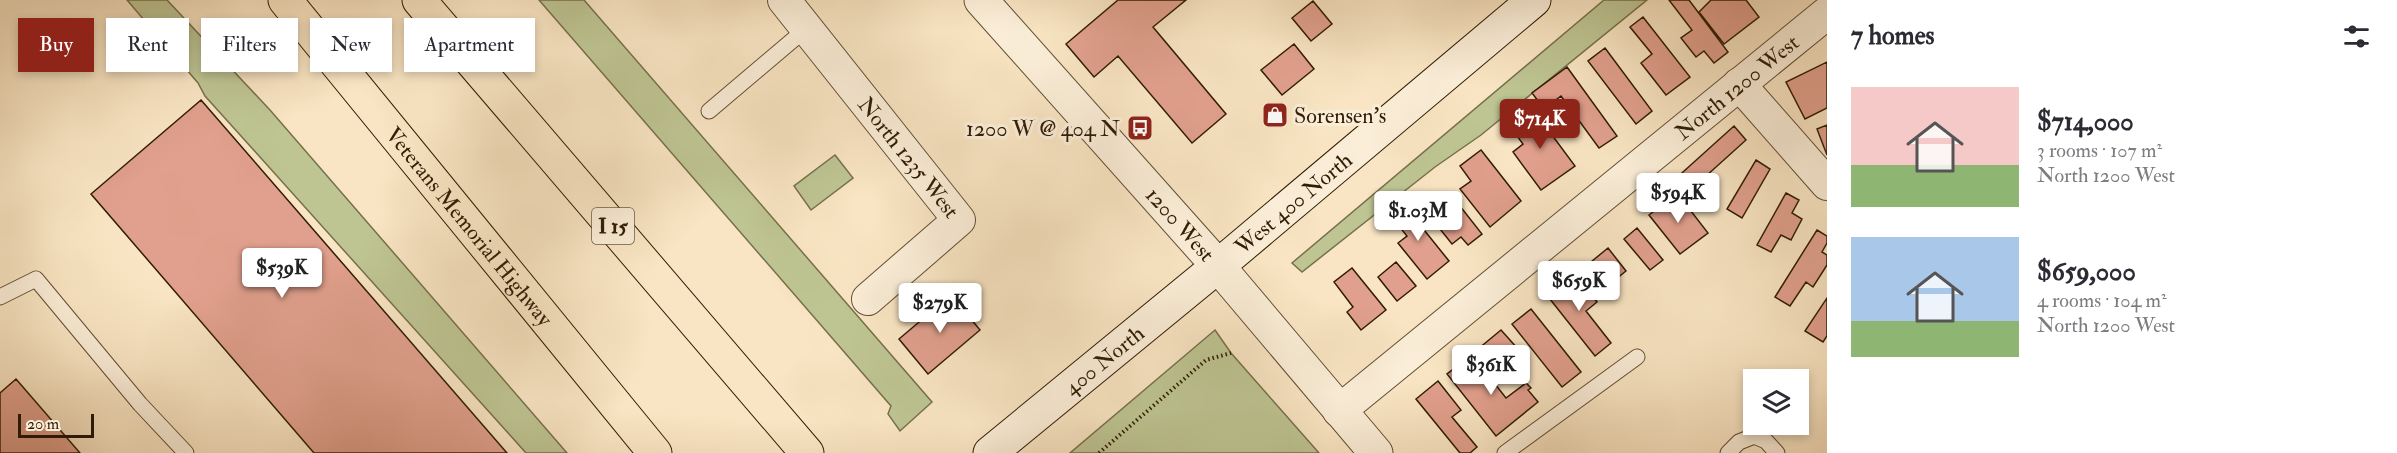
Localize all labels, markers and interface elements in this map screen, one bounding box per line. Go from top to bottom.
chip: Buy [18,18,94,72]
chip: Rent [106,18,189,72]
chip: Filters [201,18,298,72]
chip: New [310,18,392,72]
chip: Apartment [404,18,535,72]
text: 7 homes [1851,20,1934,52]
icon: filters [2340,20,2373,53]
street label: North 1200 West [1669,29,1805,146]
street label: North 1235 West [852,92,965,224]
pin: $714K [1498,99,1582,150]
shop icon: Sorensen's [1260,100,1290,130]
place label: Sorensen's [1294,102,1386,130]
text: $714K [1514,106,1566,131]
text: $714,000 [2037,106,2134,138]
icon: home [1899,111,1971,183]
bus stop icon: 1200 W @ 404 N [1125,113,1155,143]
place label: 1200 W @ 404 N [966,115,1120,143]
street label: Veterans Memorial Highway [379,121,559,332]
text: 3 rooms · 107 m² [2037,138,2162,163]
street label: West 400 North [1229,146,1358,262]
text: North 1200 West [2037,163,2175,188]
pin: $594K [1636,173,1720,224]
text: $594K [1650,180,1706,205]
street label: 1200 West [1139,182,1220,268]
pin: $1.03M [1369,191,1467,242]
text: $1.03M [1388,198,1448,223]
road number: I 15 [592,208,634,244]
pin: $539K [240,248,324,299]
text: $539K [256,255,308,280]
text: $659,000 [2037,256,2136,288]
pin: $659K [1537,261,1621,312]
icon: home [1899,261,1971,333]
text: $659K [1552,268,1606,293]
pin: $279K [898,283,982,334]
text: 4 rooms · 104 m² [2037,288,2167,313]
text: $279K [913,290,967,315]
text: North 1200 West [2037,313,2175,338]
street label: 400 North [1058,319,1151,402]
pin: $361K [1449,345,1533,396]
text: $361K [1466,352,1516,377]
map controls [1743,369,1809,435]
button: layers [1743,369,1809,435]
scale bar [18,411,94,438]
text: 20 m [27,414,59,434]

